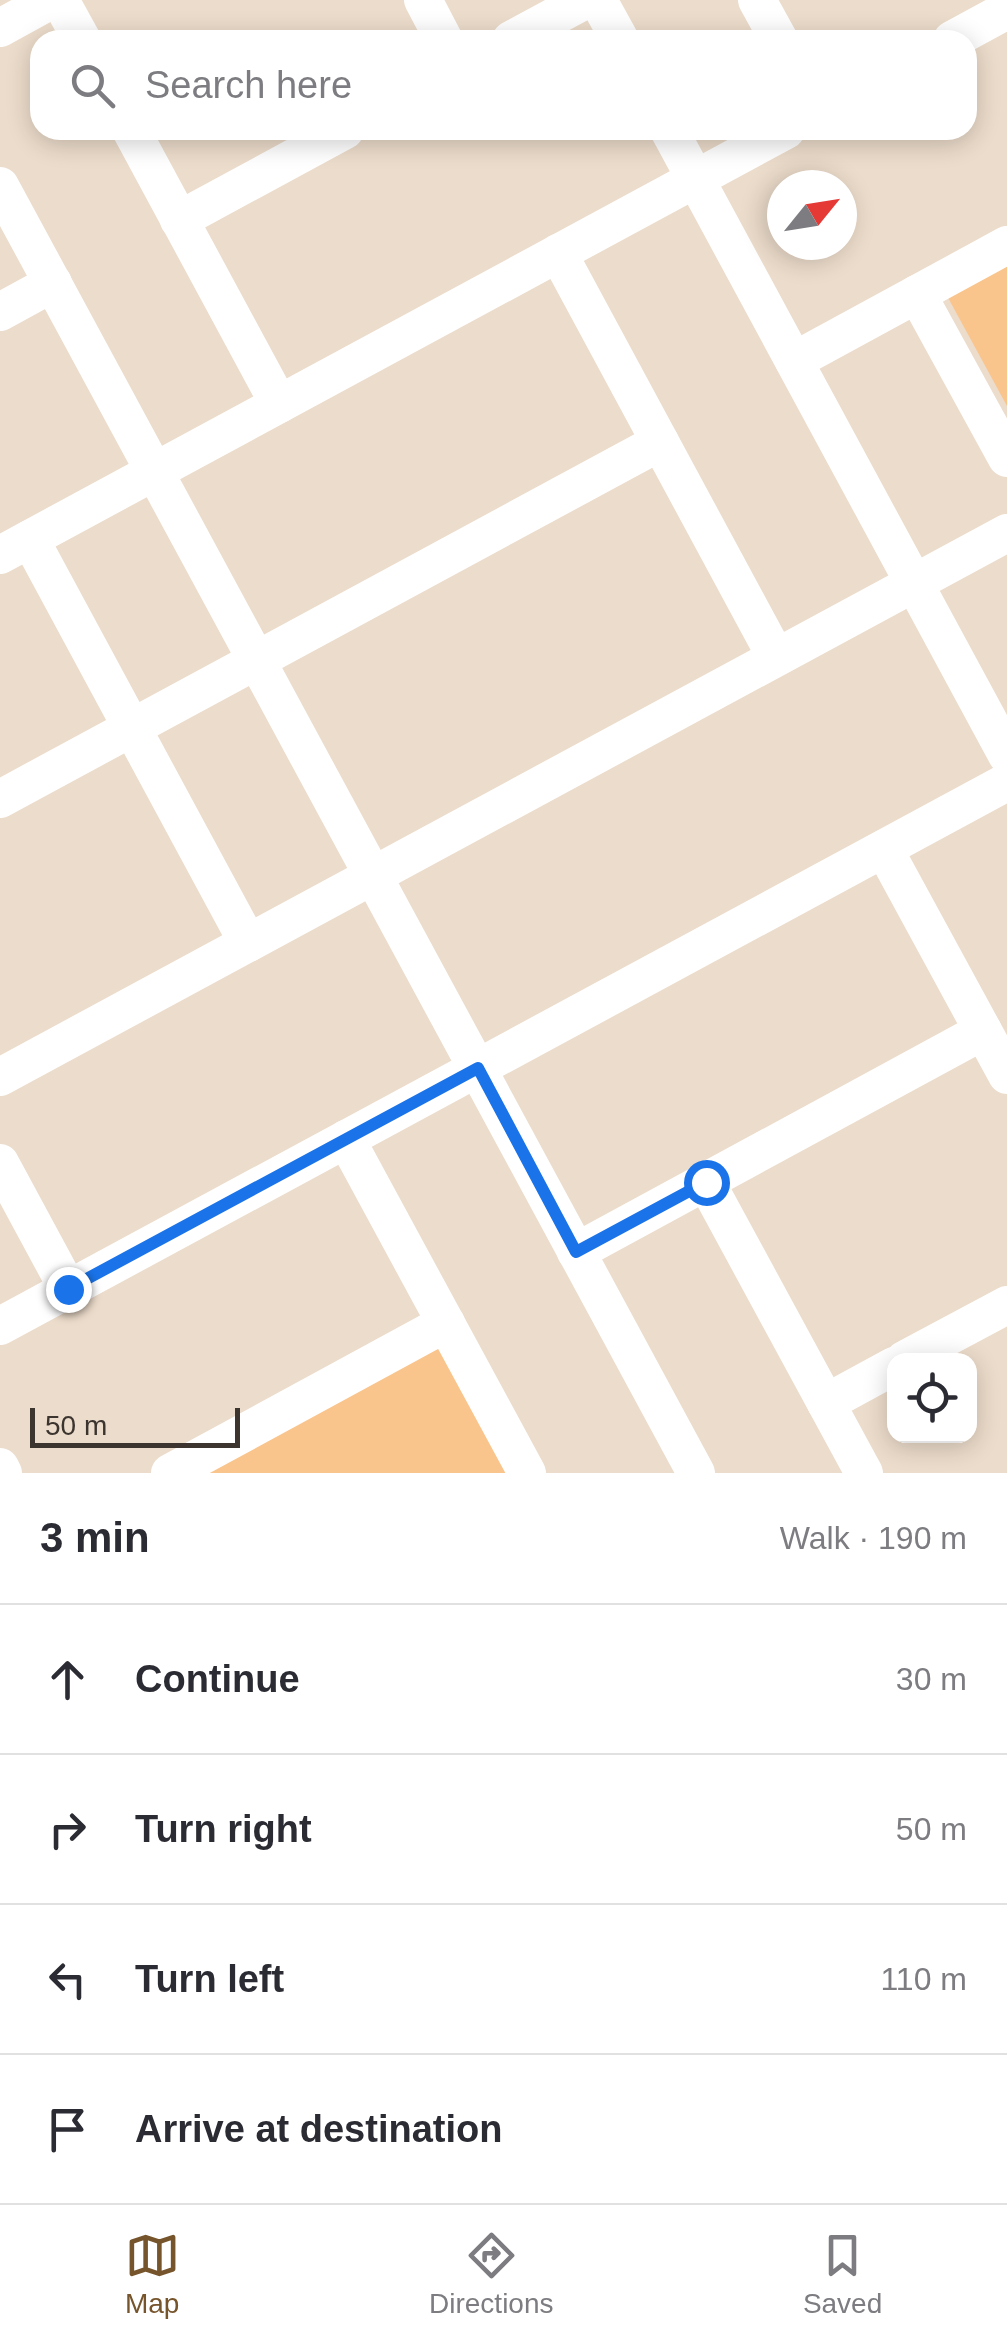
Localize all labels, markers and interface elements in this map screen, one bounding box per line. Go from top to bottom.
search box [30,30,977,140]
icon: search [65,58,120,113]
text: Search here [145,64,352,106]
north arrow [767,170,857,260]
route start [684,1160,730,1206]
route end [46,1267,92,1313]
map controls [887,1353,977,1443]
button: locate [887,1353,977,1443]
scale bar [30,1403,240,1448]
text: 50 m [45,1410,107,1441]
text: 3 min [40,1514,150,1561]
text: Walk · 190 m [780,1520,967,1556]
icon: ahead [40,1652,95,1707]
text: Continue [135,1658,300,1700]
text: 30 m [896,1661,967,1697]
icon: right [40,1802,95,1857]
text: Turn right [135,1808,312,1850]
text: 50 m [896,1811,967,1847]
icon: left [40,1952,95,2007]
text: Turn left [135,1958,284,2000]
text: 110 m [880,1961,967,1997]
icon: arrive [40,2102,95,2157]
text: Arrive at destination [135,2108,502,2150]
tab: Map [125,2228,180,2320]
tab: Directions [429,2228,554,2320]
tab: Saved [803,2228,882,2320]

